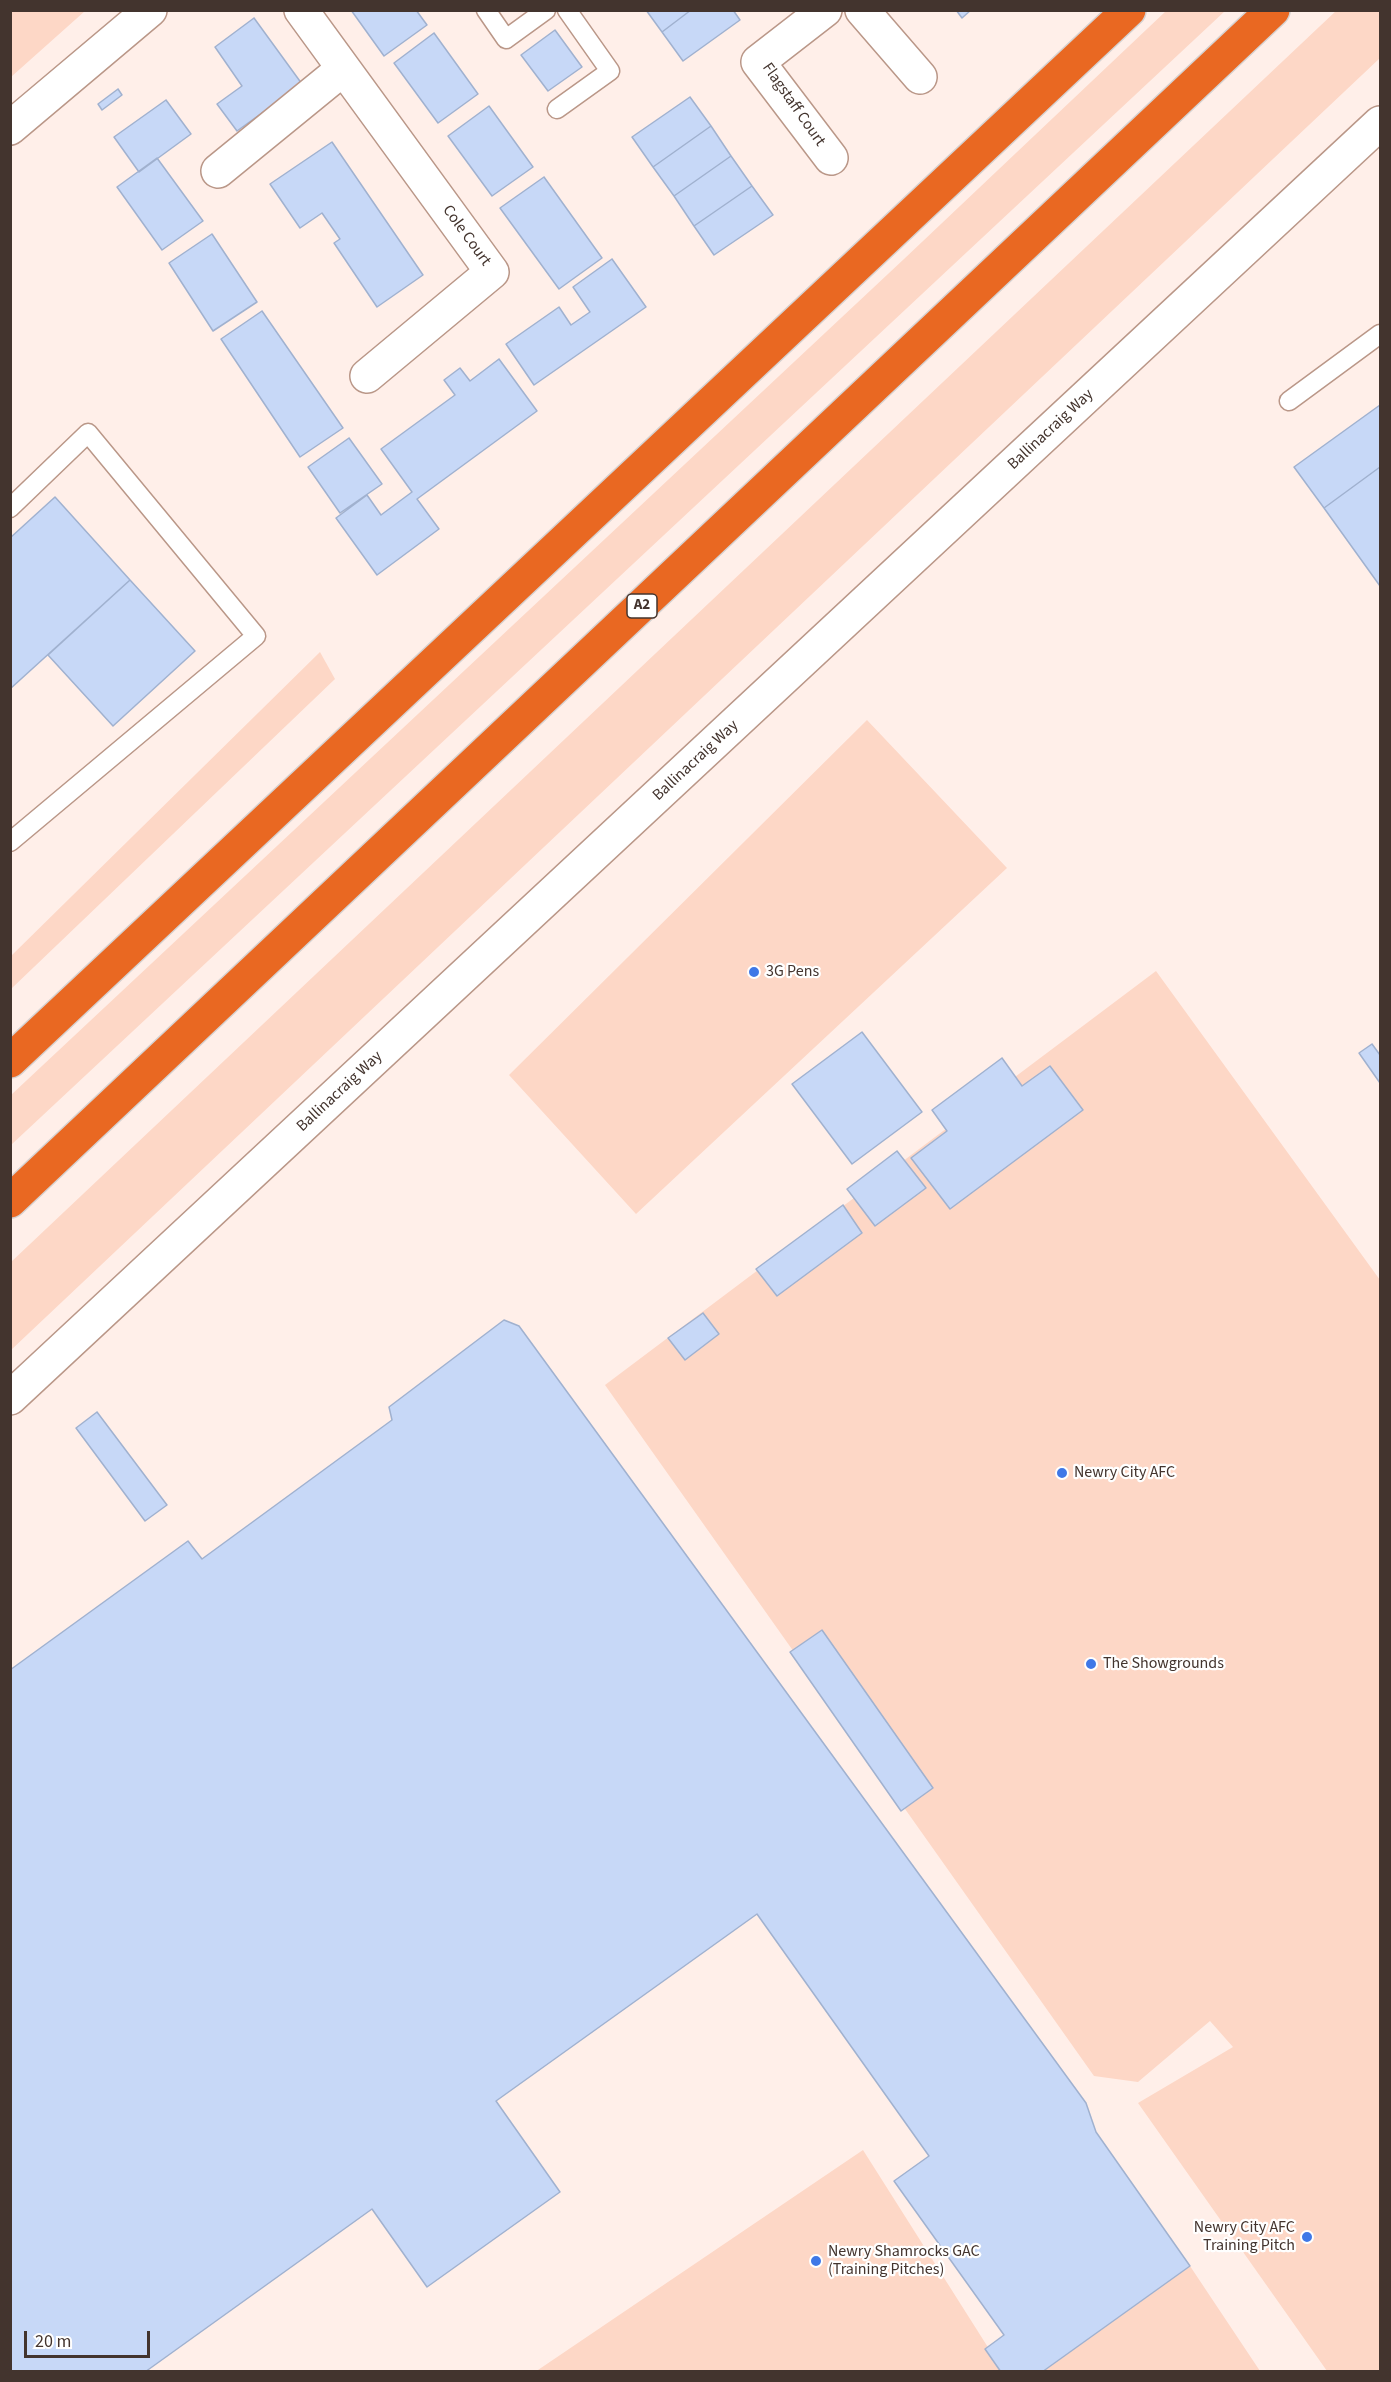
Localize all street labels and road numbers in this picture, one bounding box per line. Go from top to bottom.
street label: Flagstaff Court [757,60,829,150]
street label: Cole Court [438,202,494,270]
street label: Ballinacraig Way [1004,385,1098,475]
road number: A2 [627,594,657,618]
street label: Ballinacraig Way [649,716,743,806]
street label: Ballinacraig Way [293,1047,387,1137]

